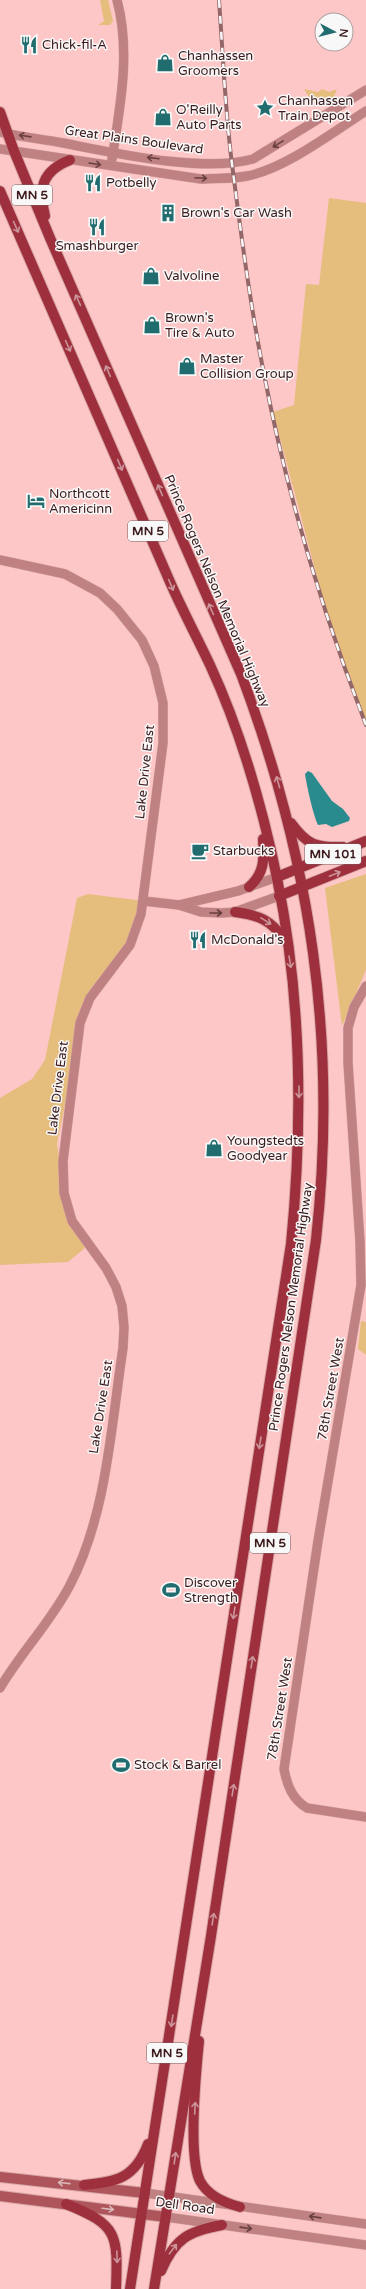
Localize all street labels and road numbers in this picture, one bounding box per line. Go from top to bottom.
street label: Great Plains Boulevard [64,122,204,158]
road number: MN 5 [12,185,52,205]
street label: Prince Rogers Nelson Memorial Highway [161,472,273,710]
road number: MN 5 [128,521,168,541]
street label: Lake Drive East [132,724,158,820]
road number: MN 101 [305,844,361,864]
street label: Lake Drive East [44,1040,72,1136]
street label: Prince Rogers Nelson Memorial Highway [266,1182,316,1432]
street label: 78th Street West [314,1336,348,1442]
street label: Lake Drive East [86,1359,116,1455]
road number: MN 5 [250,1533,290,1553]
street label: 78th Street West [264,1656,296,1762]
road number: MN 5 [147,2043,187,2063]
street label: Dell Road [154,2194,216,2218]

